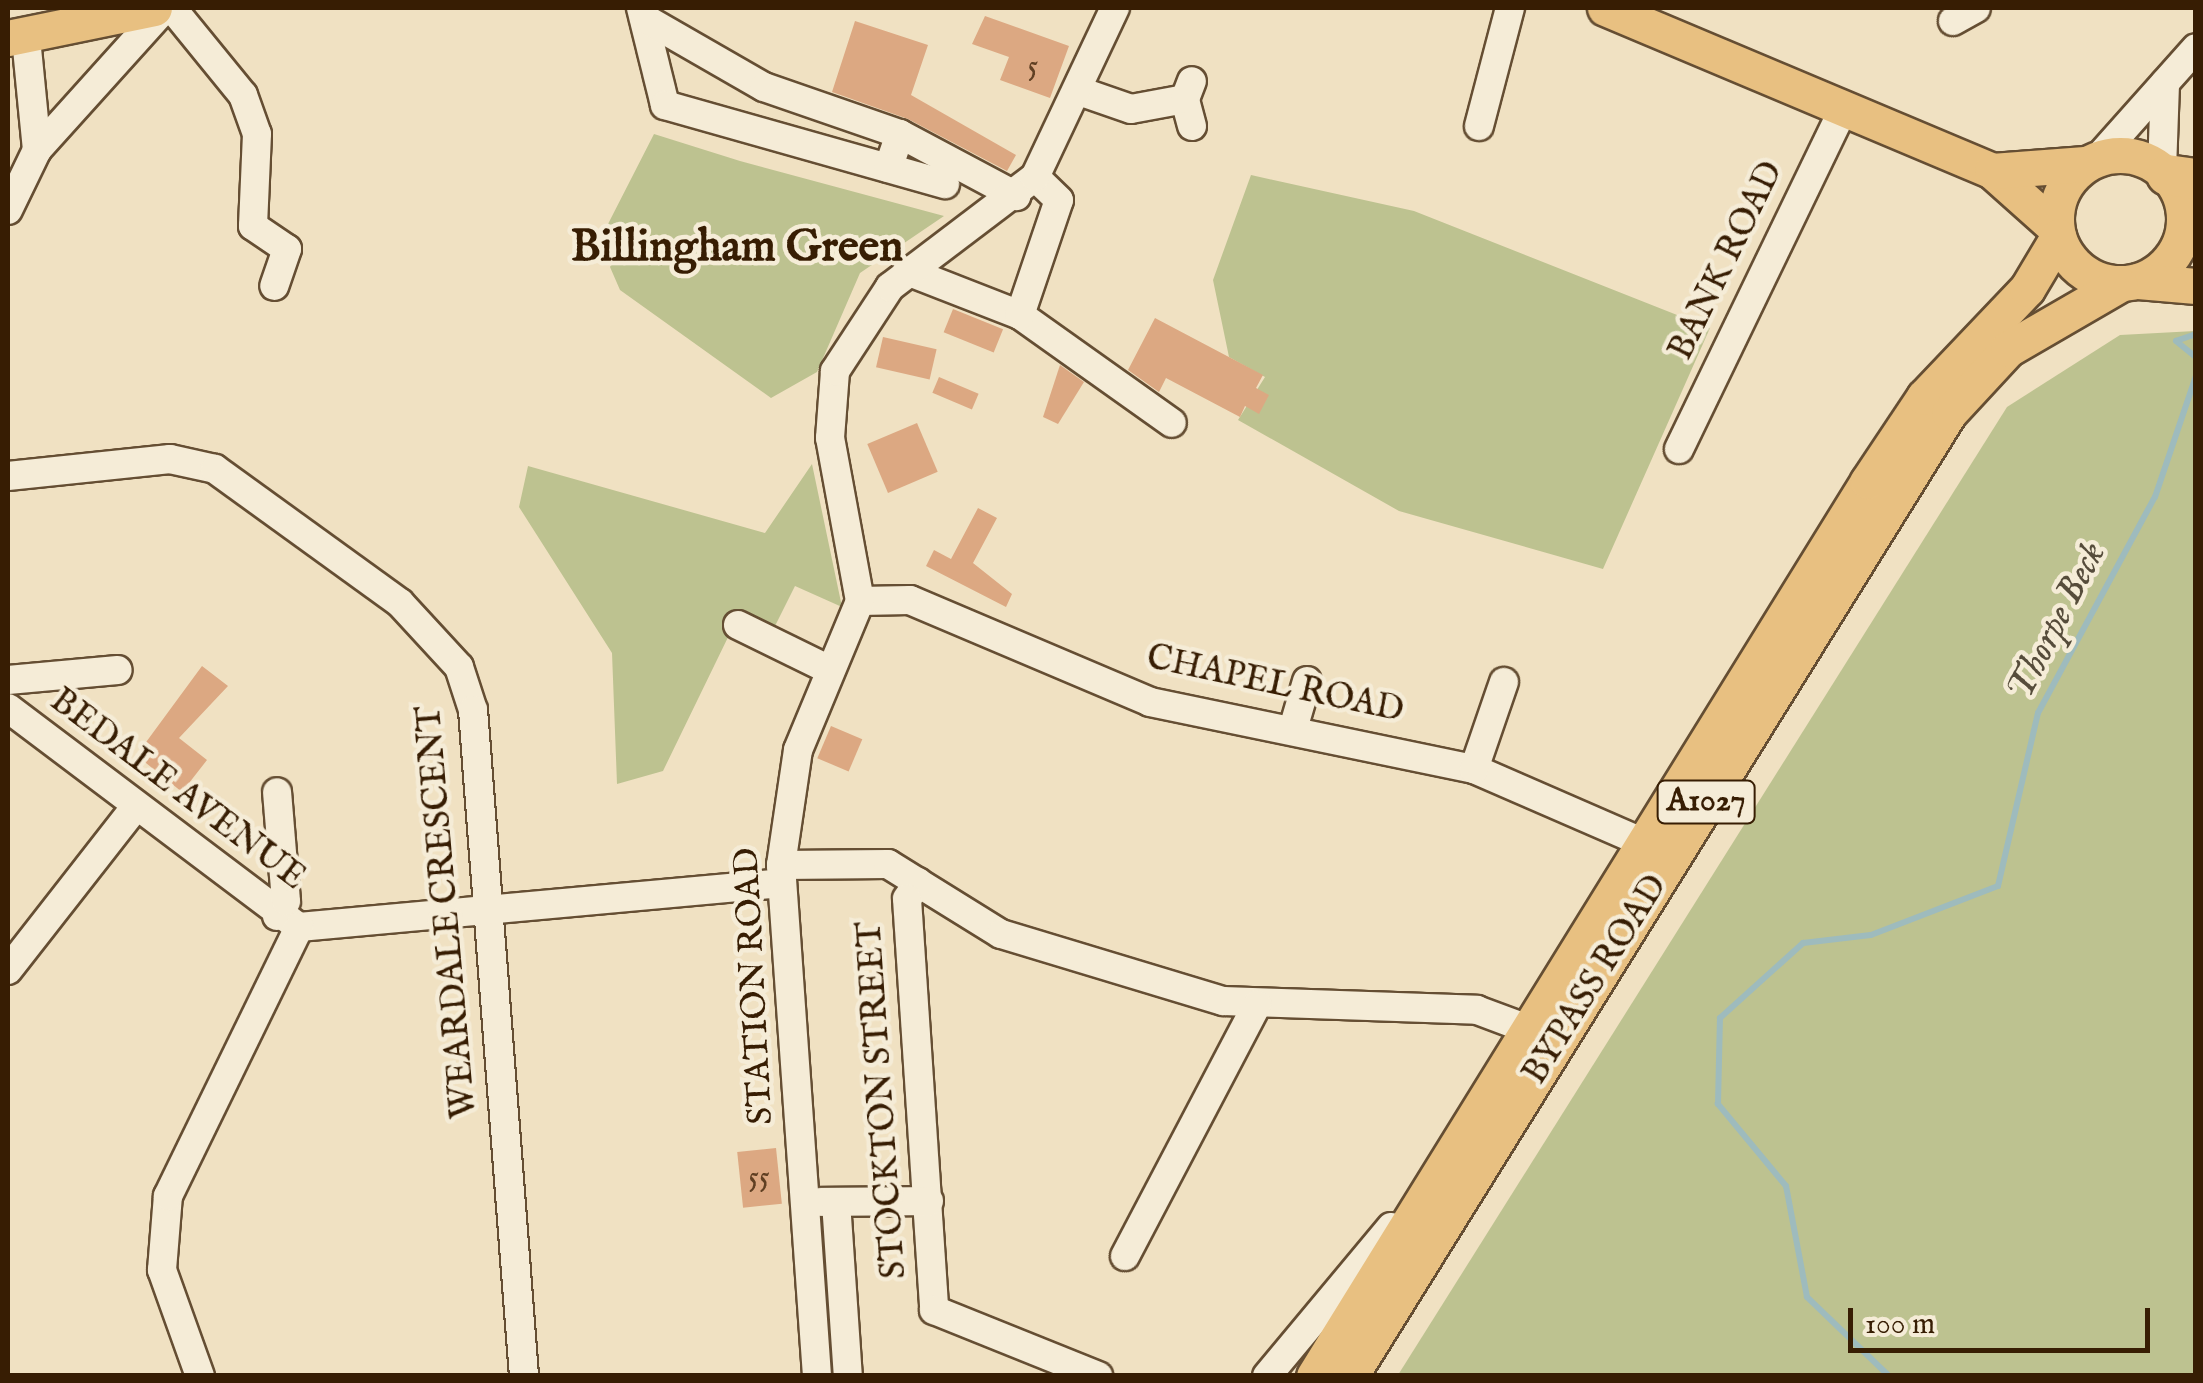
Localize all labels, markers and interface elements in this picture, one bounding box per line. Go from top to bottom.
house number: 5 [1028,49,1038,85]
street label: BANK ROAD [1661,155,1793,367]
district label: Billingham Green [571,221,903,275]
water label: Thorpe Beck [1999,535,2117,709]
street label: CHAPEL ROAD [1143,637,1407,733]
street label: BEDALE AVENUE [41,680,313,900]
street label: WEARDALE CRESCENT [409,704,487,1120]
road number: A1027 [1656,775,1756,829]
street label: STATION ROAD [727,846,783,1126]
street label: BYPASS ROAD [1515,867,1677,1093]
street label: STOCKTON STREET [850,920,916,1280]
house number: 55 [748,1160,770,1196]
scale bar [1853,1288,2156,1350]
text: 100 m [1865,1306,1935,1344]

